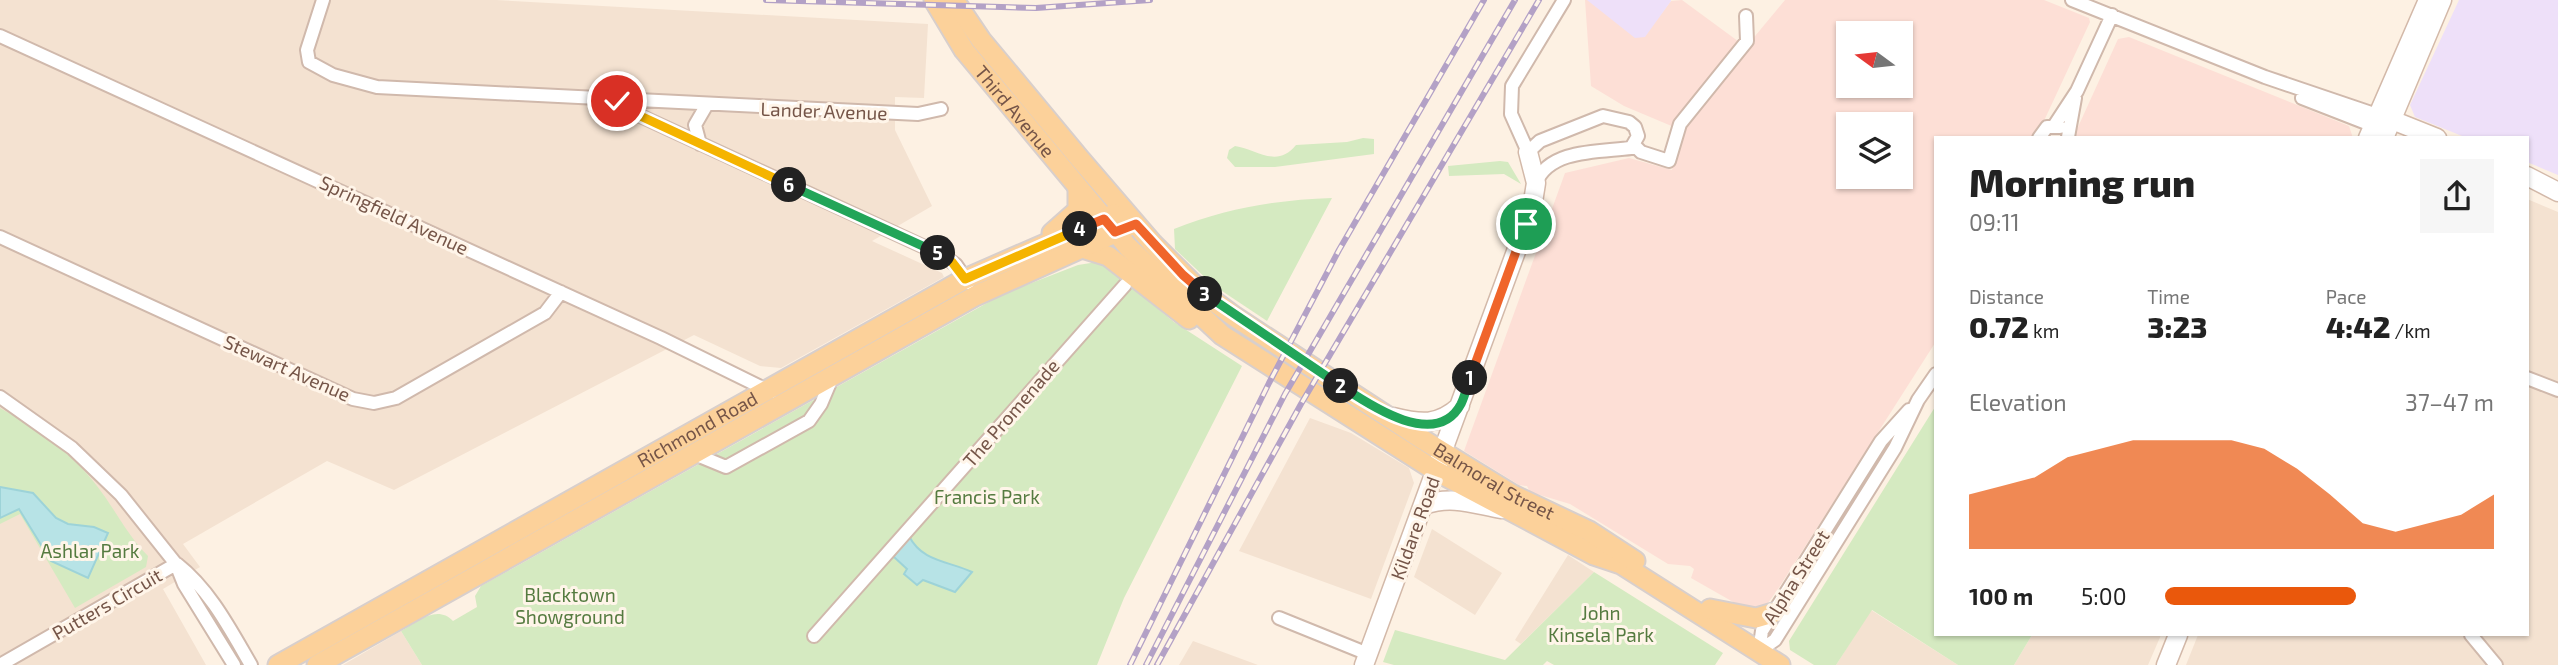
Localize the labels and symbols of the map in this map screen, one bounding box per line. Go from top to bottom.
north arrow [1836,21,1913,98]
street label: Third Avenue [970,60,1060,162]
pin [587,71,647,131]
street label: Lander Avenue [760,97,888,124]
pin: 6 [772,168,806,202]
street label: Springfield Avenue [316,170,472,259]
pin [1496,194,1556,254]
pin: 4 [1062,212,1098,246]
pin: 5 [920,236,956,270]
pin: 3 [1188,276,1222,312]
street label: Stewart Avenue [220,329,354,406]
street label: The Promenade [958,354,1064,471]
pin: 1 [1452,360,1488,396]
pin: 2 [1324,368,1358,404]
street label: Richmond Road [633,386,761,472]
street label: Balmoral Street [1430,437,1558,524]
street label: Kildare Road [1385,473,1444,583]
park label: Francis Park [934,485,1040,508]
street label: Alpha Street [1757,525,1834,628]
park label: Ashlar Park [41,539,140,562]
street label: Putters Circuit [48,563,166,644]
park label: Blacktown Showground [515,583,625,628]
park label: John Kinsela Park [1548,601,1654,646]

